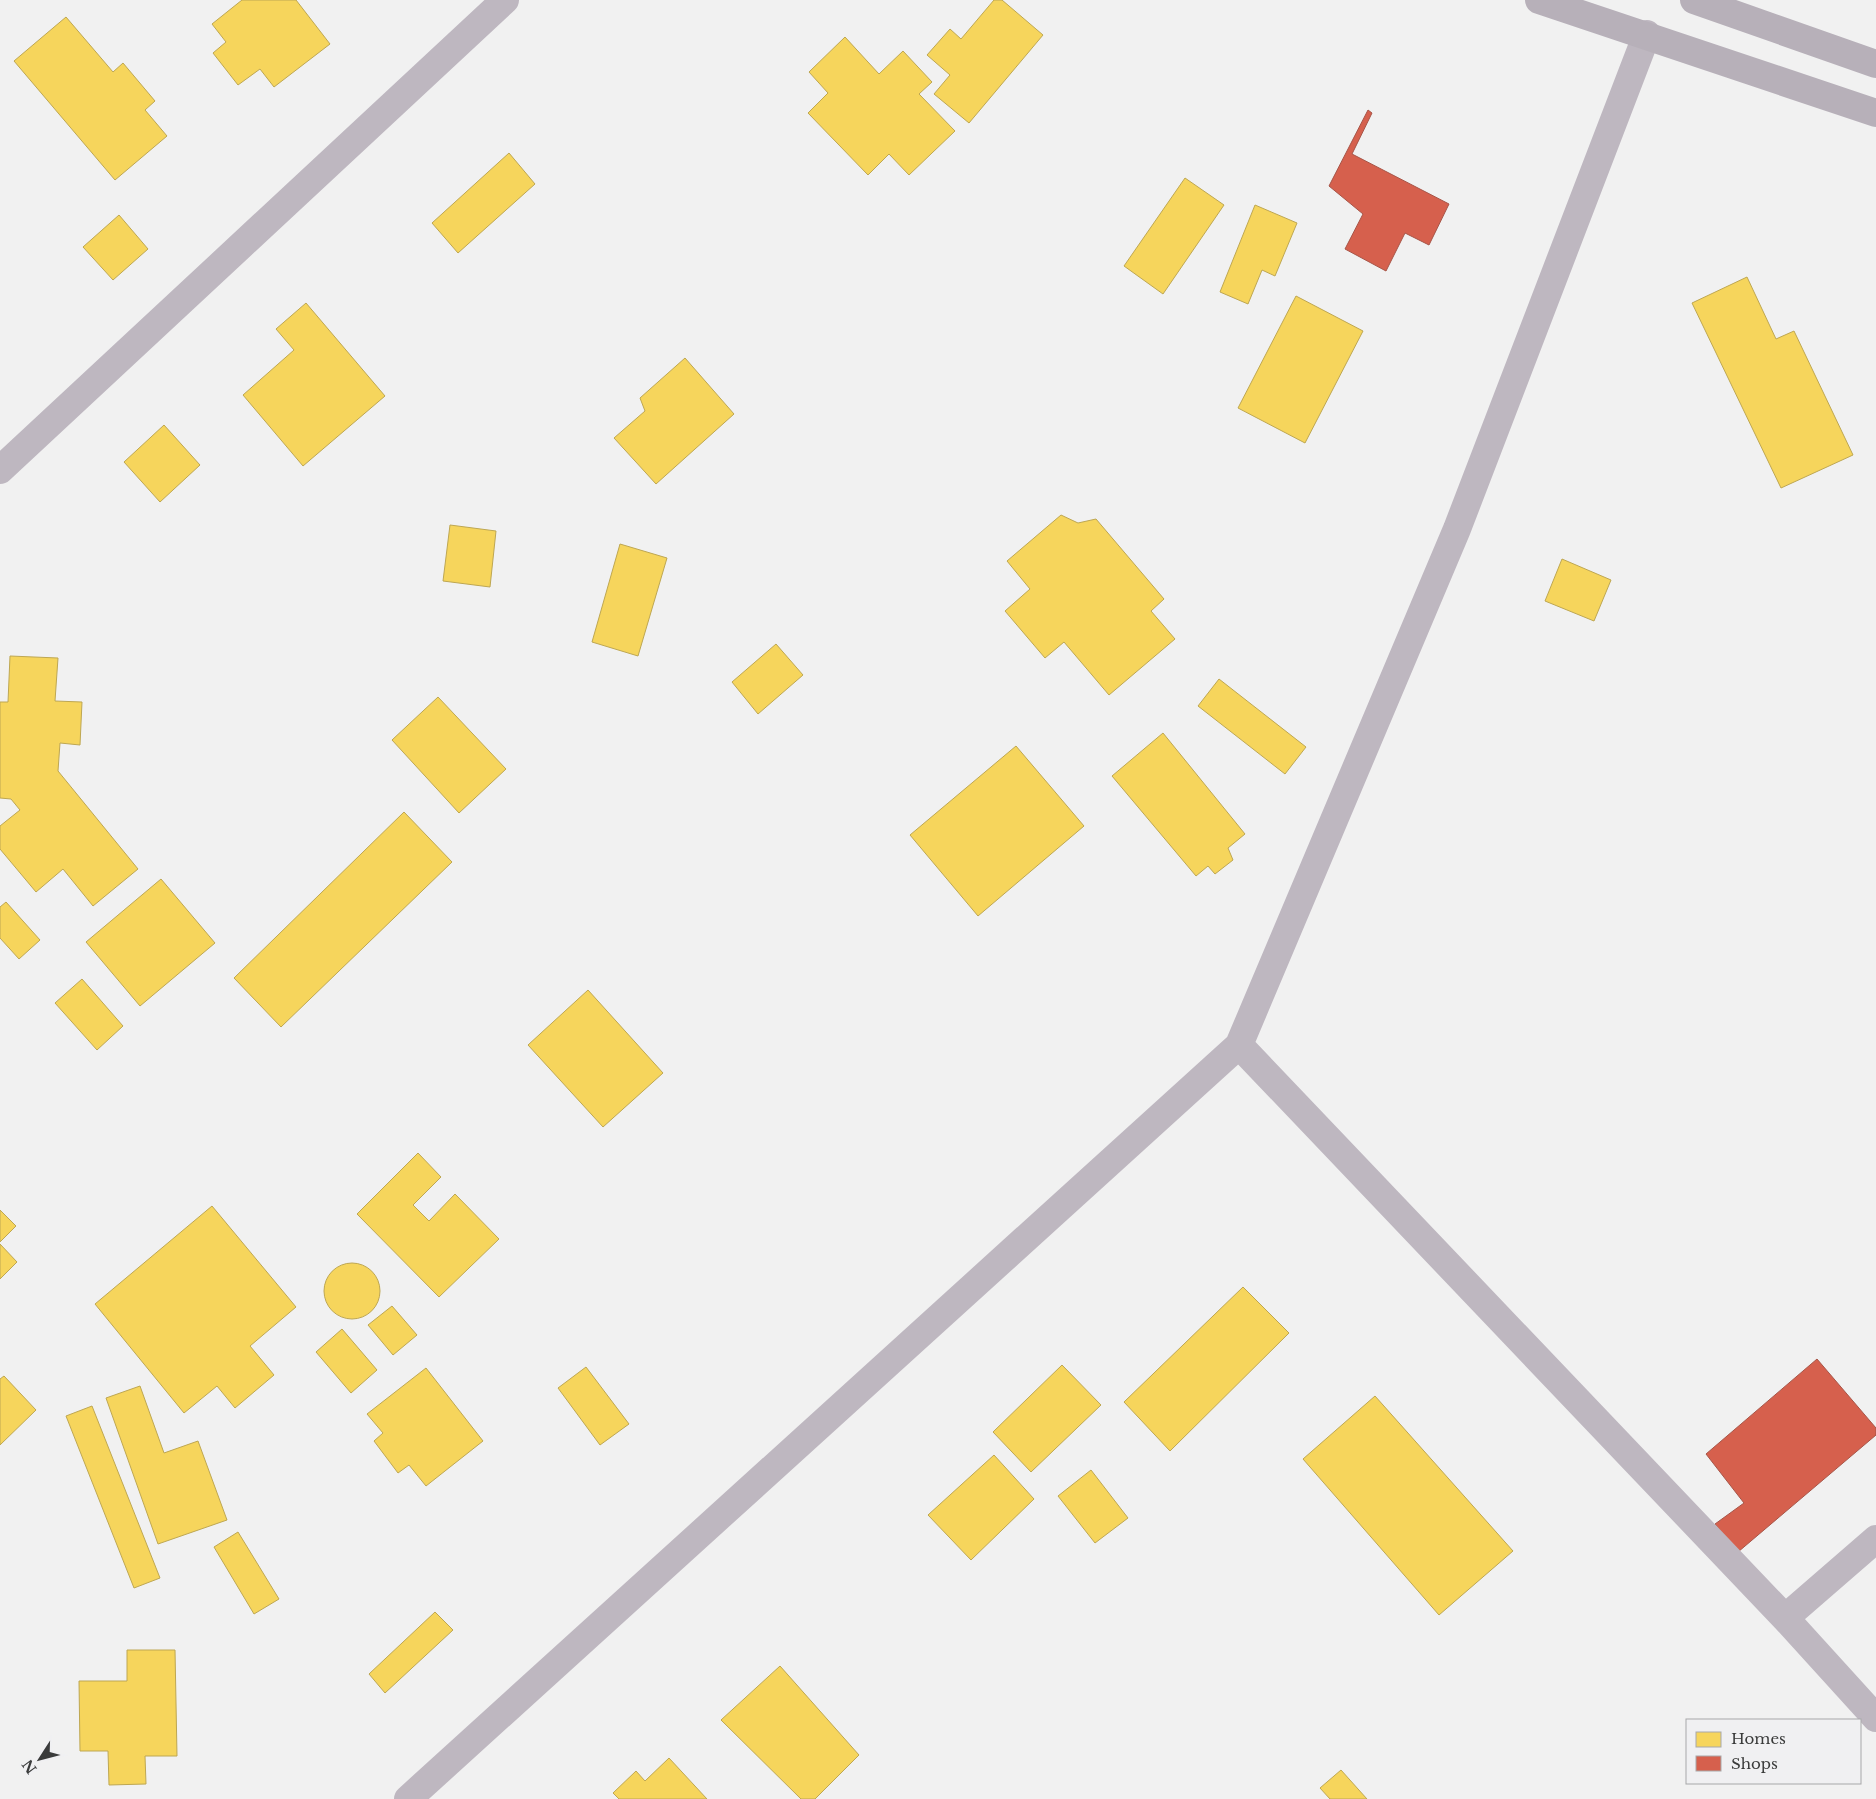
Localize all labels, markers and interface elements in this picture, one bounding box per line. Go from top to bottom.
legend [1686,1719,1861,1784]
text: Homes [1731,1729,1786,1748]
north arrow [15,1734,65,1784]
text: Shops [1731,1754,1778,1773]
text: N [18,1756,41,1777]

